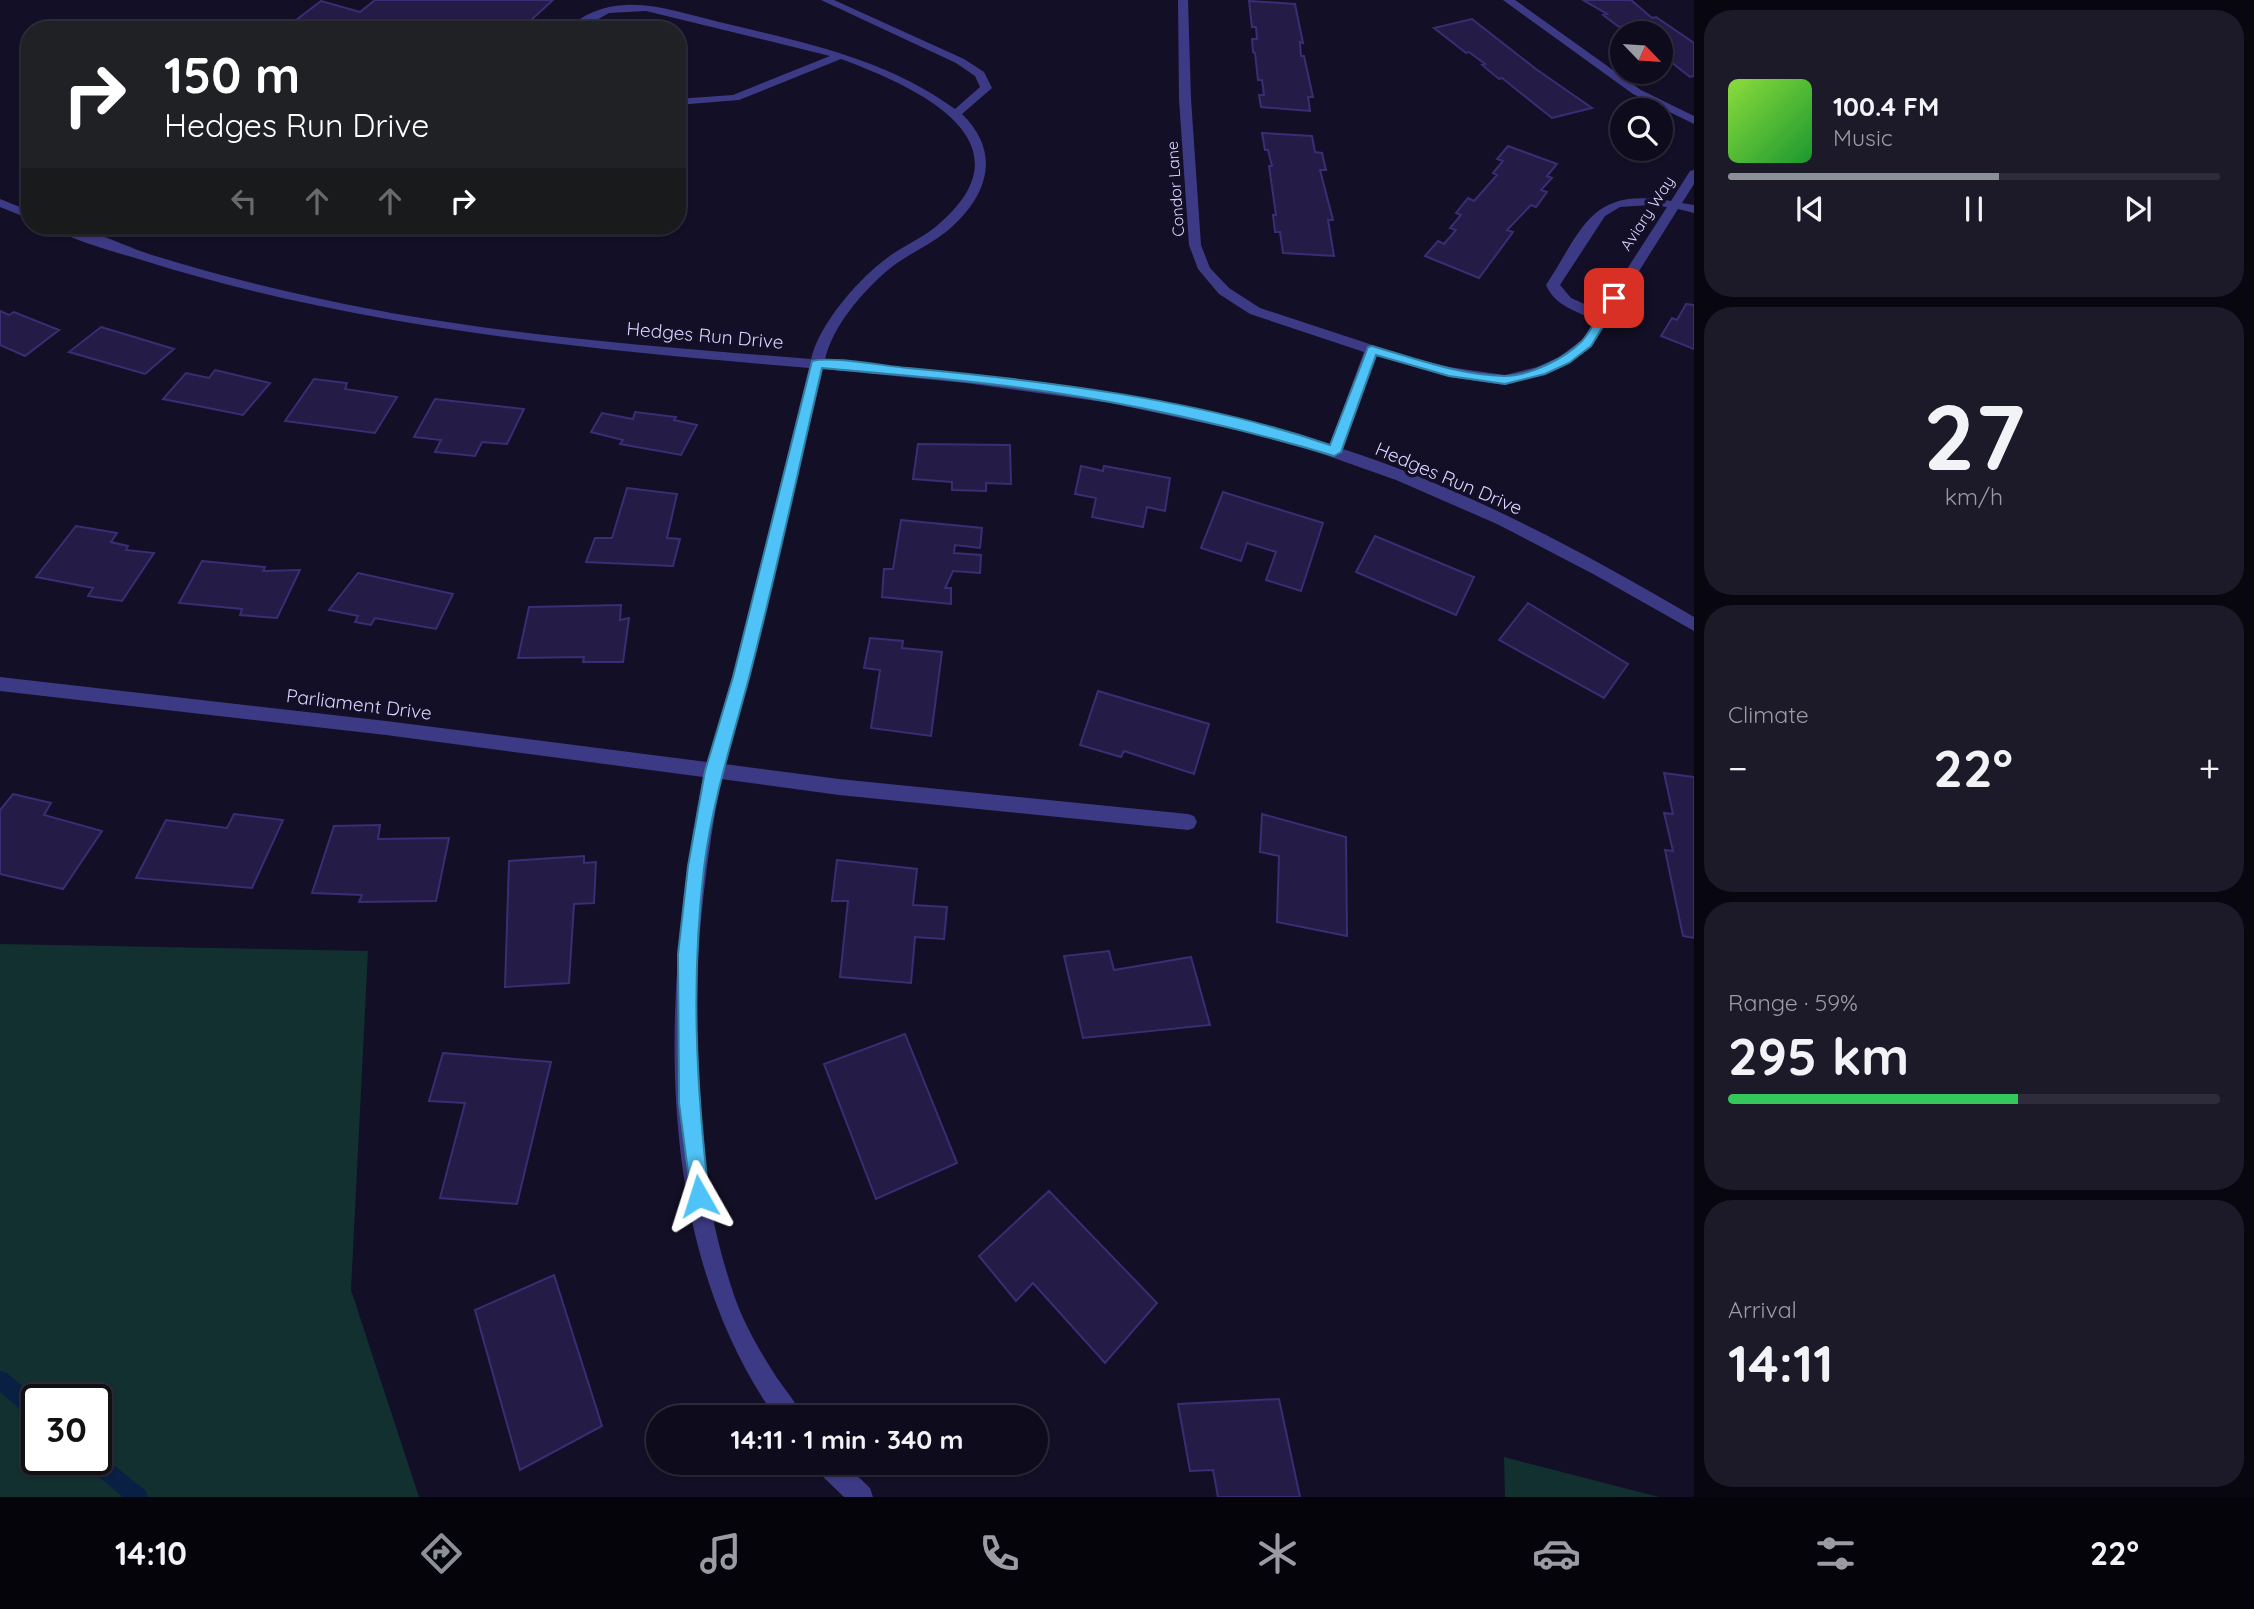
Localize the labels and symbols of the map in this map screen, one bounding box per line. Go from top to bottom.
north arrow [1610,21,1673,84]
street label: Condor Lane [1162,141,1188,237]
street label: Aviary Way [1615,172,1679,254]
pin [1584,268,1644,328]
street label: Hedges Run Drive [626,316,784,354]
street label: Hedges Run Drive [1372,436,1526,520]
street label: Parliament Drive [285,683,433,725]
position arrow [662,1159,736,1233]
speed limit sign: 30 [21,1384,112,1475]

